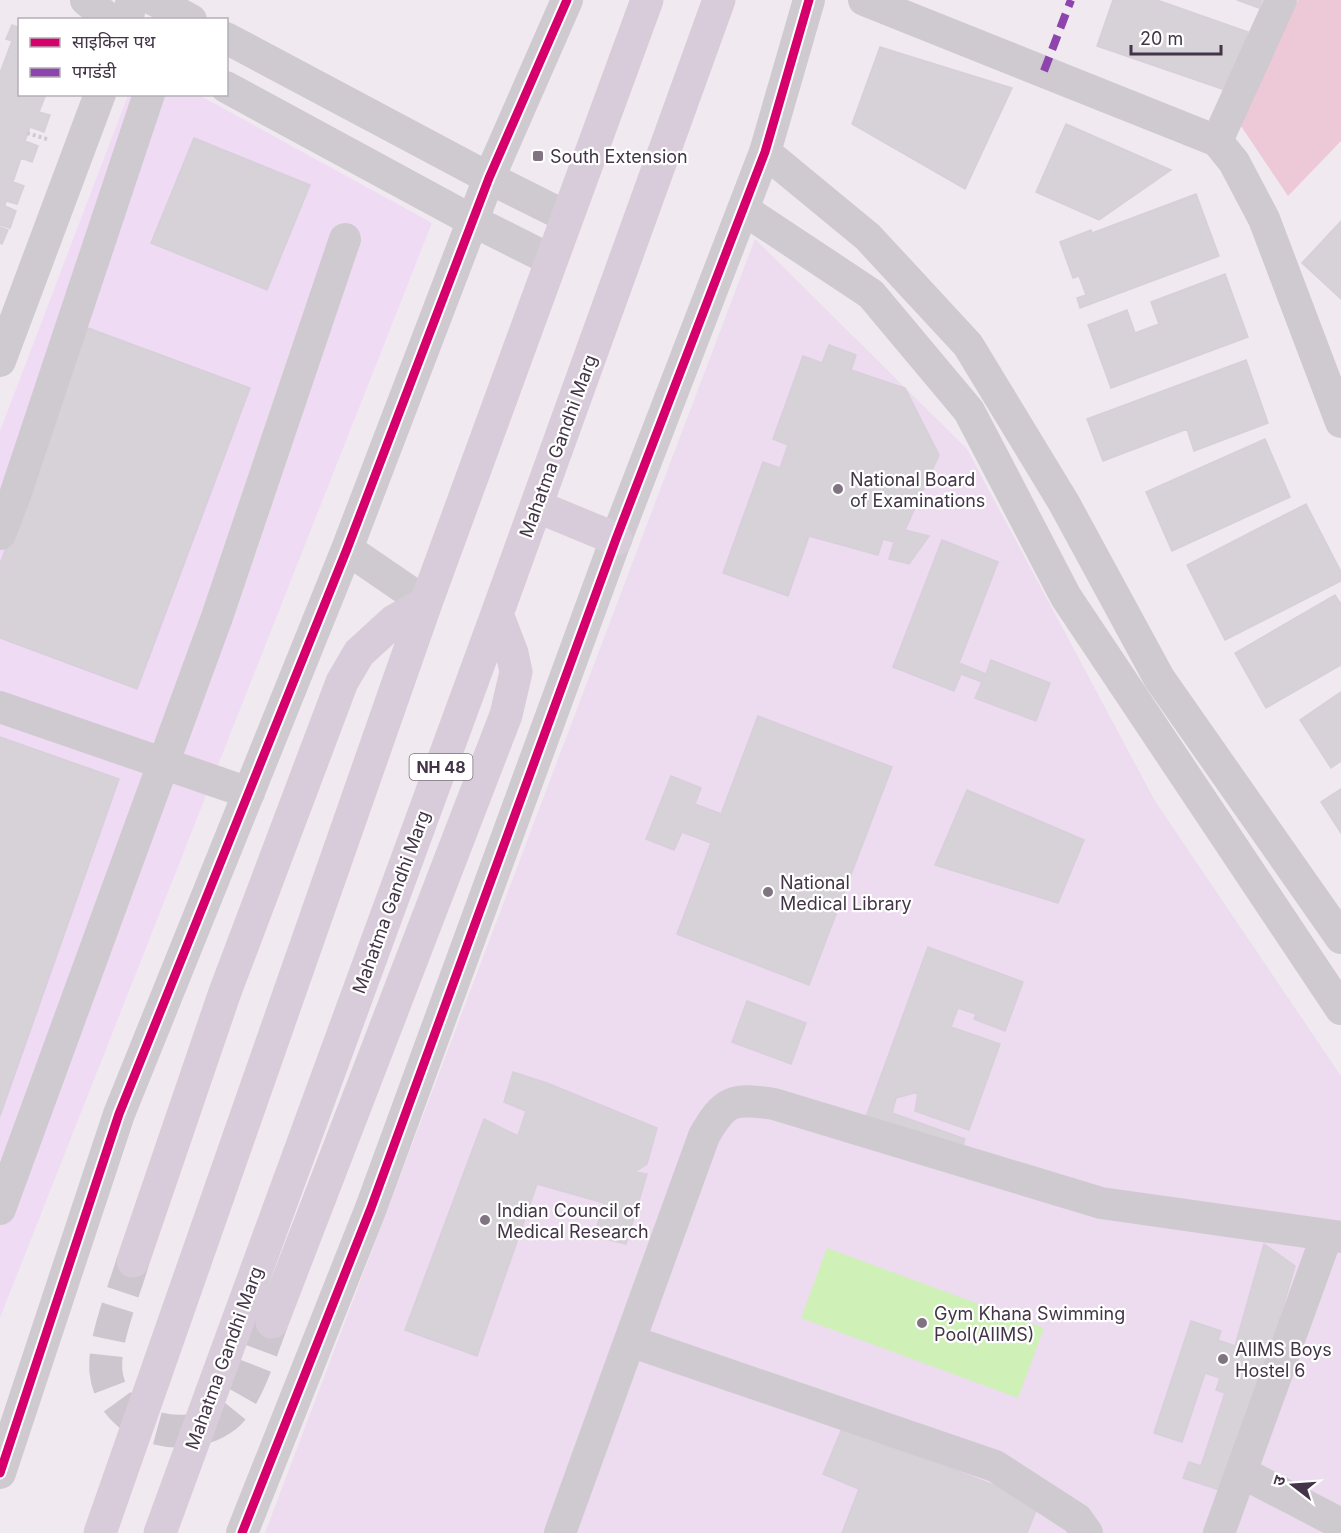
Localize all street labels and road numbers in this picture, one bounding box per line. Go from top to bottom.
street label: Mahatma Gandhi Marg [515,352,601,540]
road number: NH 48 [410,754,472,780]
street label: Mahatma Gandhi Marg [348,808,434,996]
street label: Mahatma Gandhi Marg [181,1264,267,1452]

